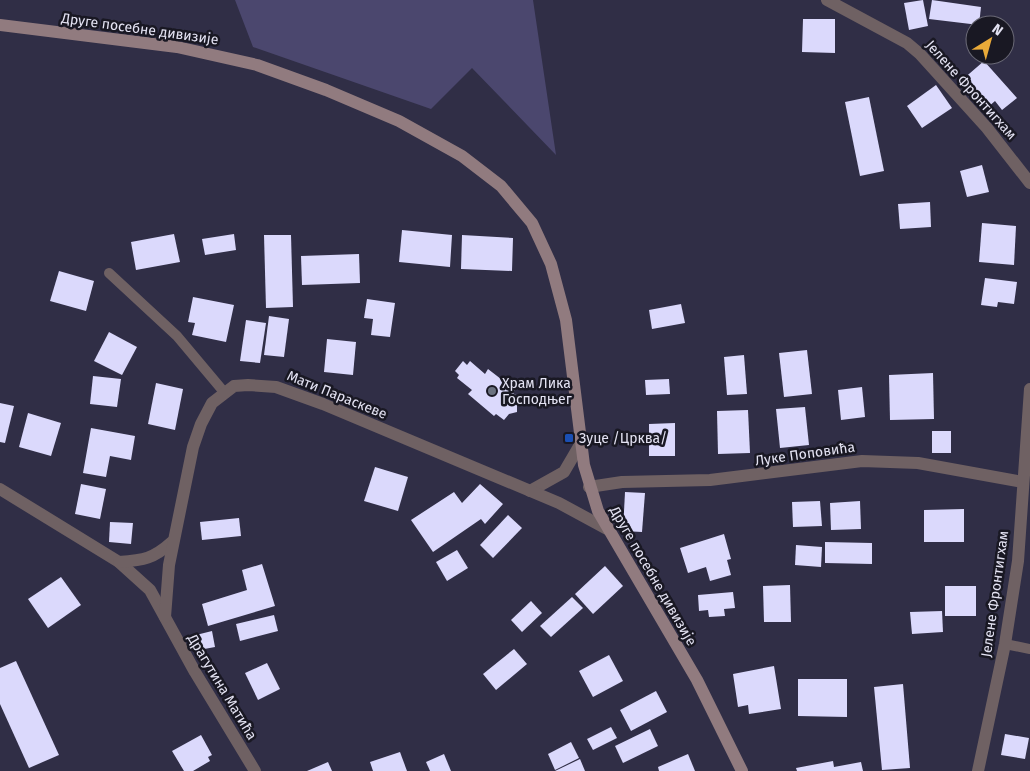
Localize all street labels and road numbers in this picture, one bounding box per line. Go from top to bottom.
street label: Друге посебне дивизије [59,9,220,48]
street label: Јелене Фронтигхам [922,37,1020,143]
street label: Мати Параскеве [284,367,390,423]
street label: Луке Поповића [754,439,856,469]
street label: Друге посебне дивизије [606,502,700,649]
street label: Јелене Фронтигхам [978,530,1012,658]
street label: Драгутина Матића [183,630,260,743]

